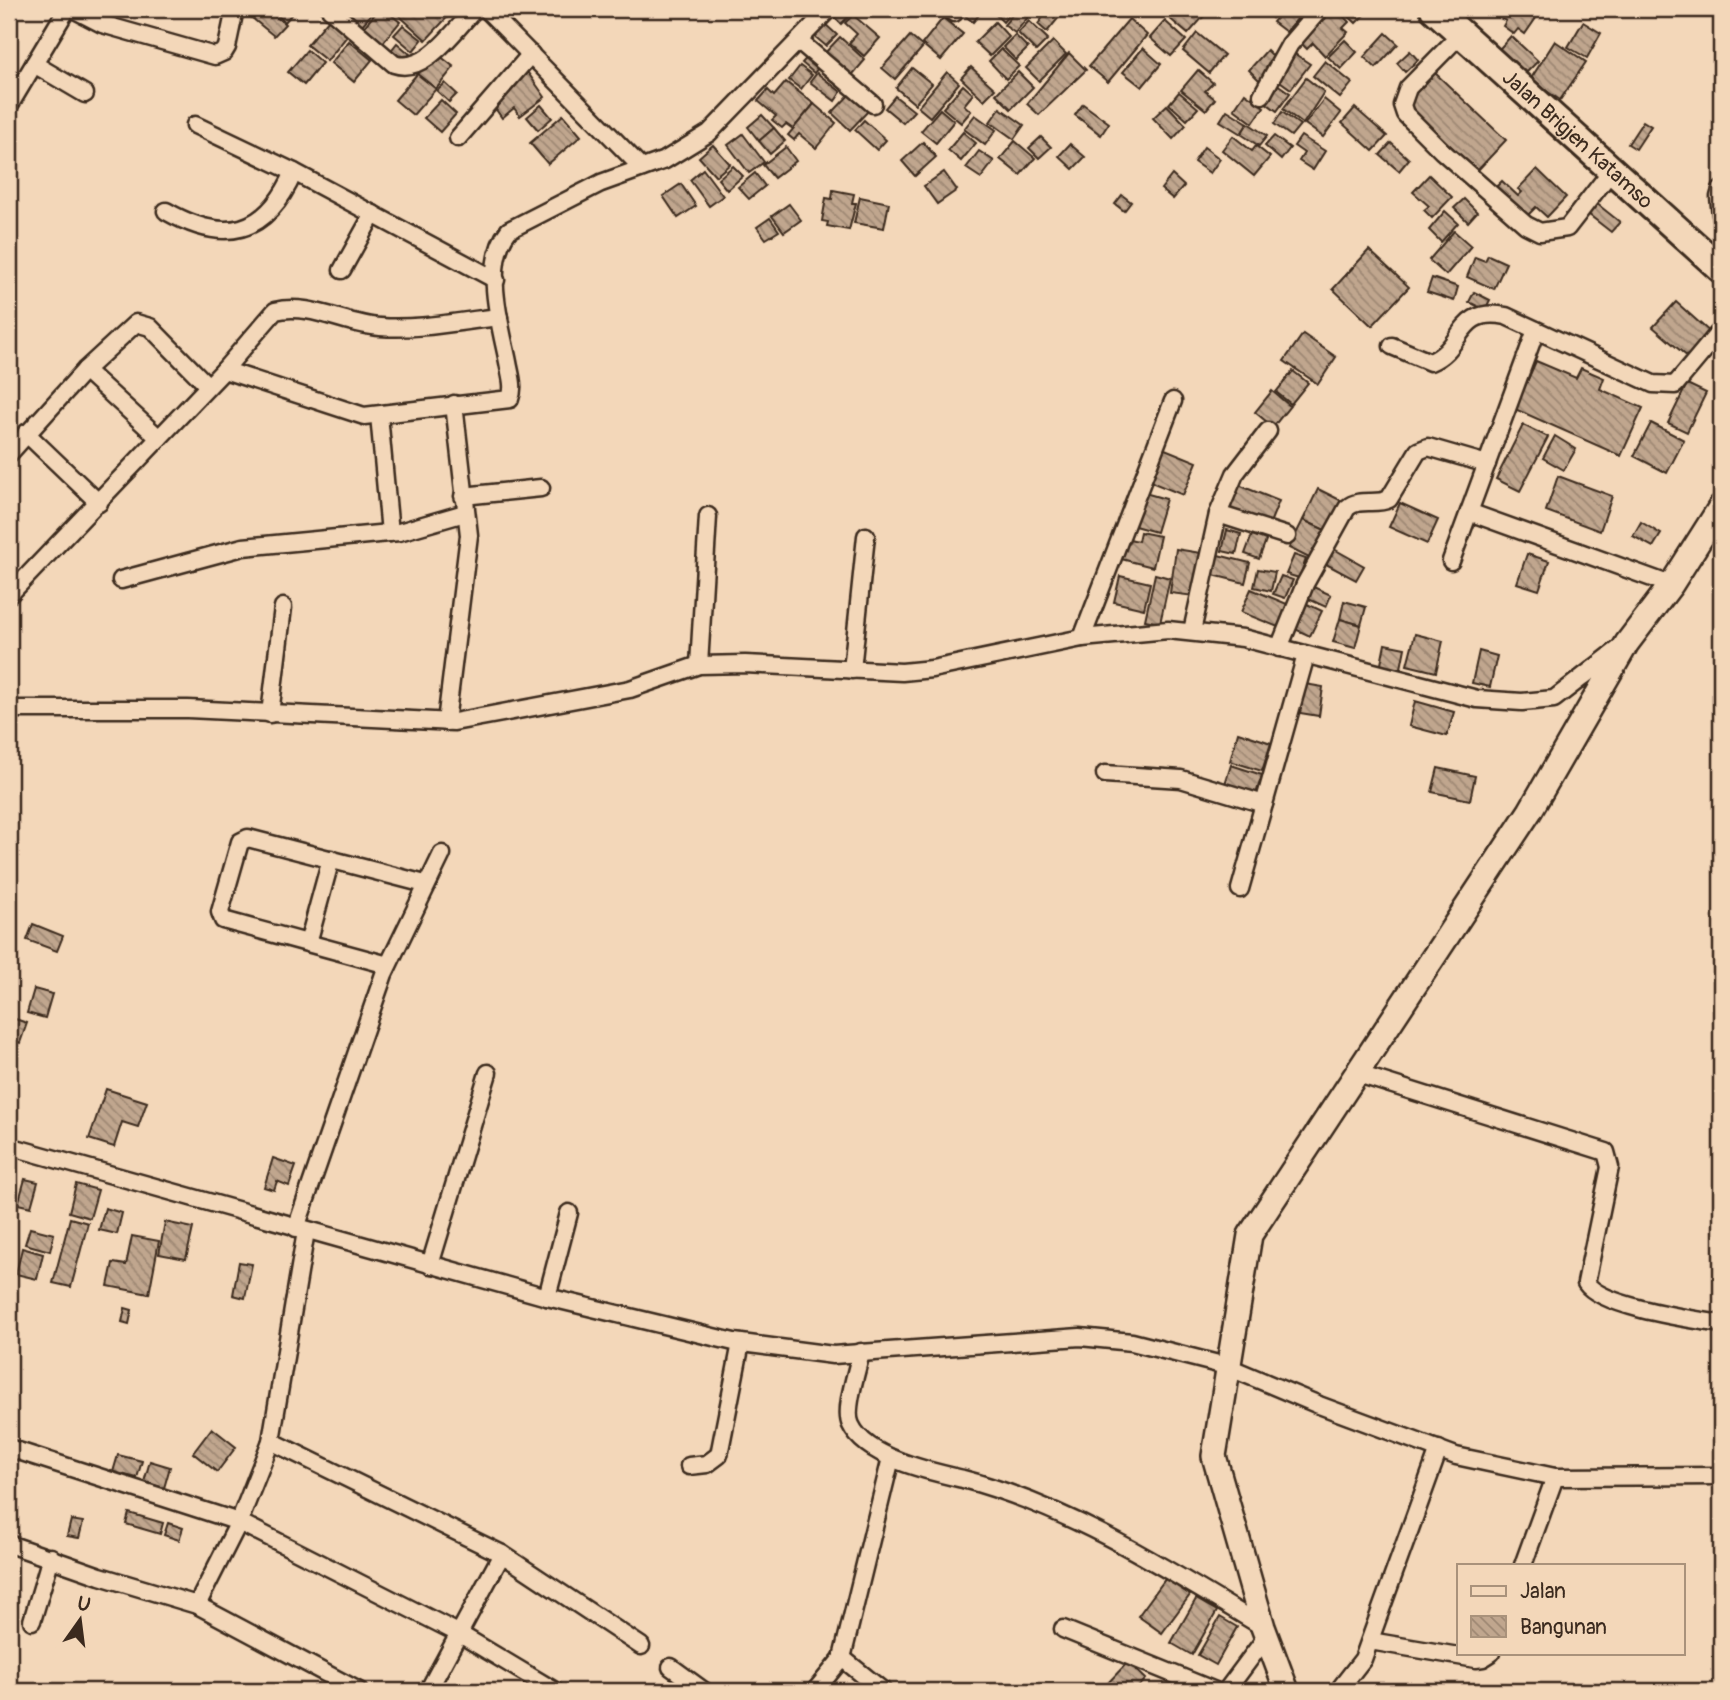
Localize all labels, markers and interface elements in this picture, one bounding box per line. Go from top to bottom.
street label: Jalan Brigjen Katamso [1496,64,1659,215]
legend [1457,1564,1684,1654]
text: Jalan [1520,1578,1566,1605]
north arrow [46,1584,116,1654]
text: U [75,1591,93,1618]
text: Bangunan [1520,1614,1607,1641]

